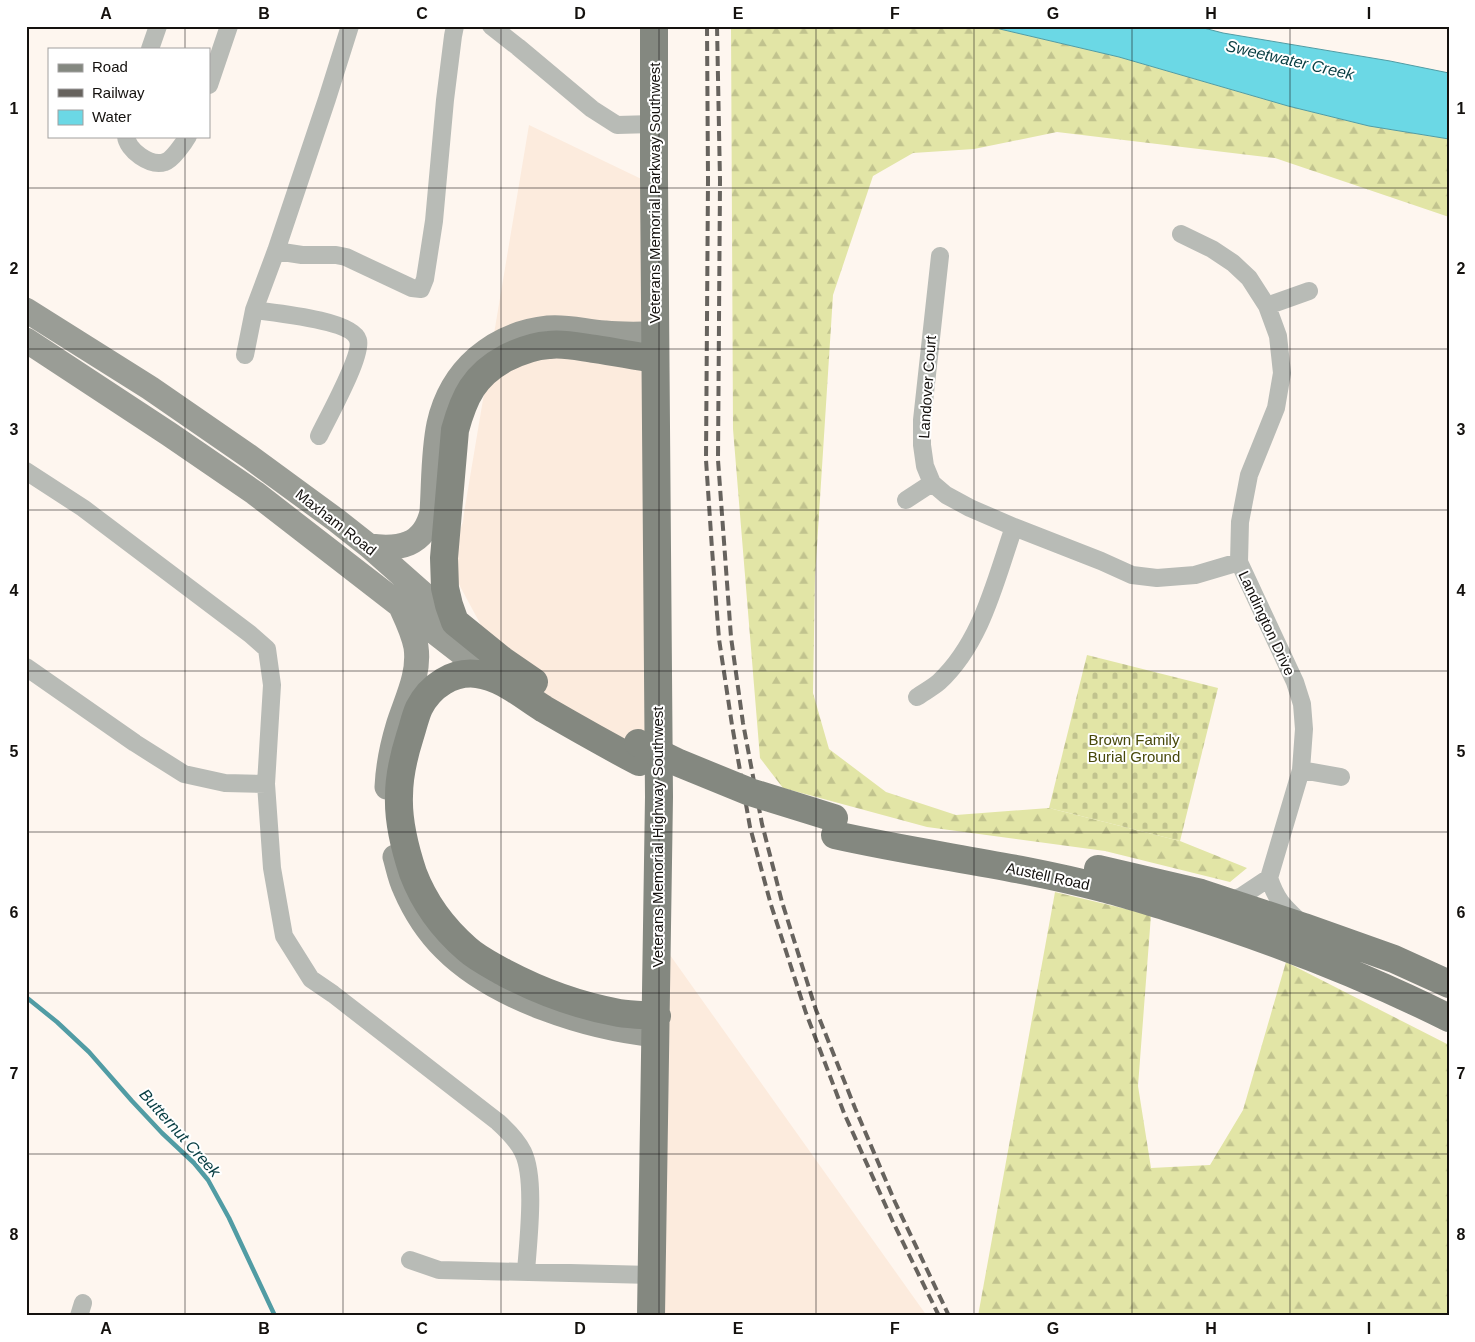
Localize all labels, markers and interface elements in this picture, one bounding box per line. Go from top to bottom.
text: A [100,5,112,22]
text: B [258,5,270,22]
text: C [416,5,428,22]
text: D [574,5,586,22]
text: E [733,5,744,22]
text: F [890,5,900,22]
text: G [1047,5,1059,22]
text: H [1205,5,1217,22]
text: I [1367,5,1371,22]
water label: Sweetwater Creek [1224,37,1357,83]
legend [48,48,210,138]
text: Road [92,58,128,75]
street label: Veterans Memorial Parkway Southwest [646,62,663,323]
text: Railway [92,84,145,101]
text: 1 [10,100,19,117]
text: 1 [1457,100,1466,117]
text: Water [92,108,131,125]
text: 2 [10,260,19,277]
text: 2 [1457,260,1466,277]
street label: Landover Court [915,334,939,439]
text: 3 [10,421,19,438]
text: 3 [1457,421,1466,438]
street label: Maxham Road [292,485,380,559]
street label: Landington Drive [1235,568,1299,678]
text: 4 [10,582,19,599]
text: 4 [1457,582,1466,599]
street label: Veterans Memorial Highway Southwest [649,706,666,967]
park label: Brown Family Burial Ground [1088,731,1180,765]
text: 5 [10,743,19,760]
text: 5 [1457,743,1466,760]
street label: Austell Road [1005,859,1091,893]
text: 6 [10,904,19,921]
text: 6 [1457,904,1466,921]
text: 7 [10,1065,19,1082]
text: 7 [1457,1065,1466,1082]
water label: Butternut Creek [136,1086,224,1181]
text: 8 [10,1226,19,1243]
text: 8 [1457,1226,1466,1243]
text: A [100,1320,112,1337]
text: B [258,1320,270,1337]
text: C [416,1320,428,1337]
text: D [574,1320,586,1337]
text: E [733,1320,744,1337]
text: F [890,1320,900,1337]
text: G [1047,1320,1059,1337]
text: H [1205,1320,1217,1337]
text: I [1367,1320,1371,1337]

